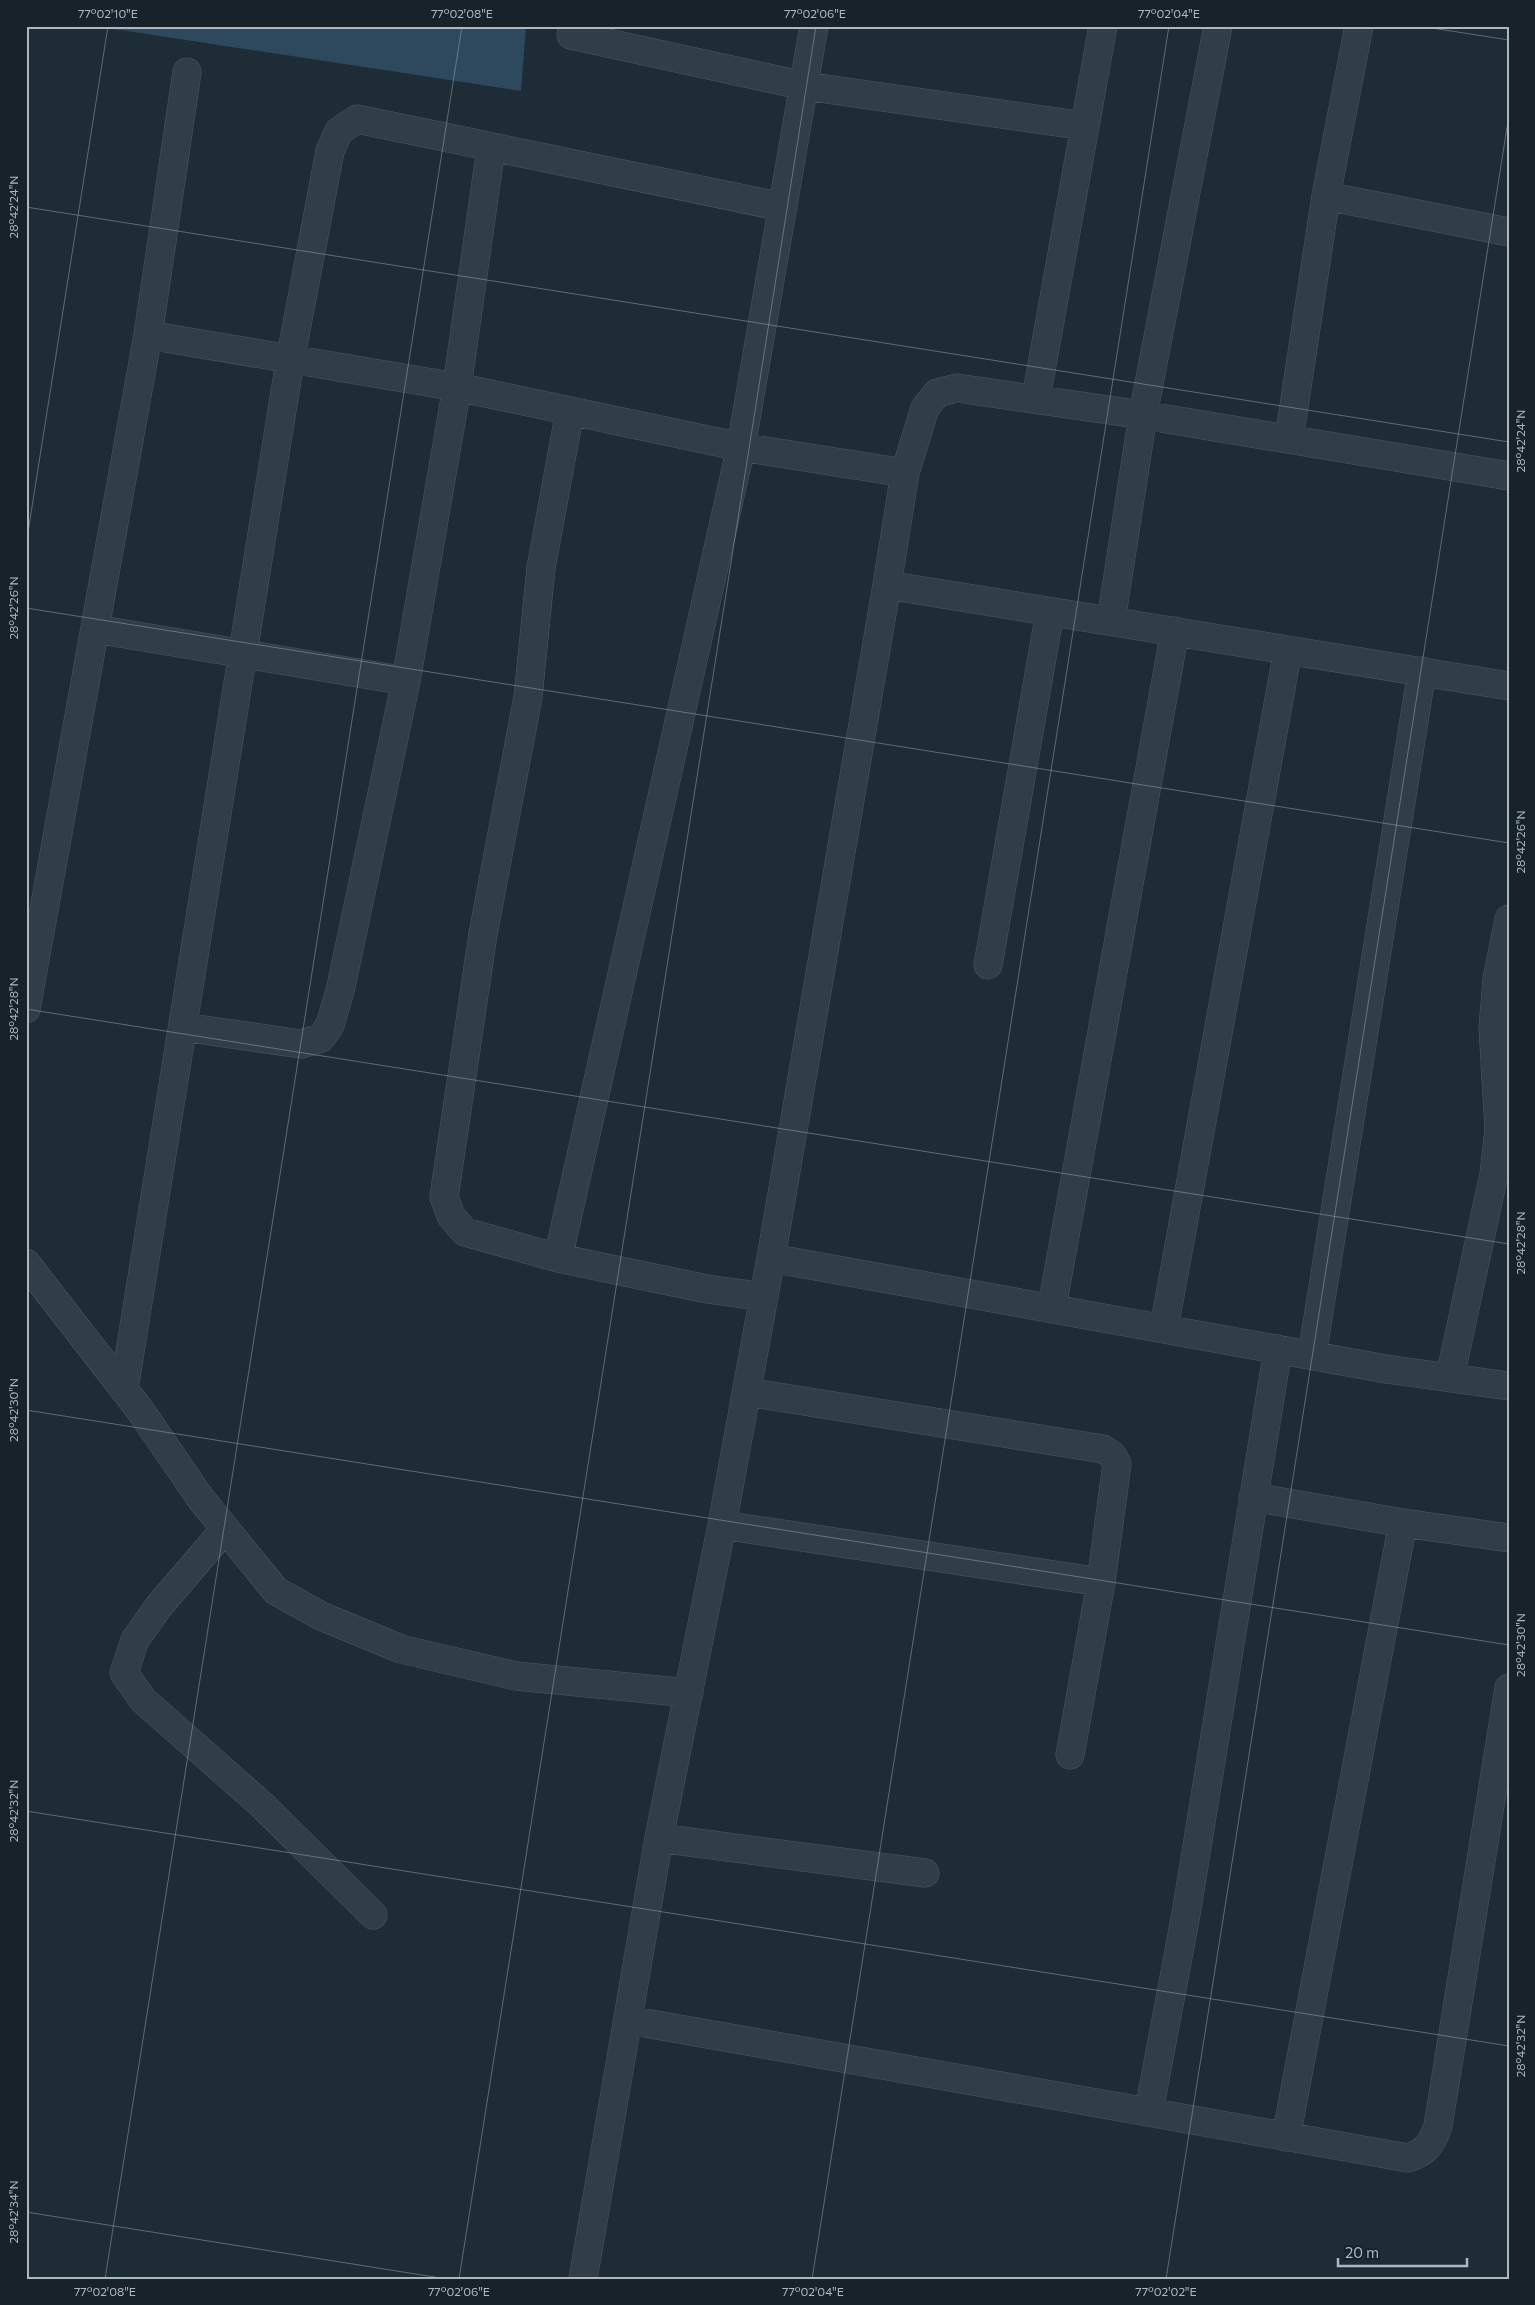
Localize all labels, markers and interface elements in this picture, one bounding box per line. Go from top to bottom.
text: 77°02'10"E [78,6,138,20]
text: 77°02'08"E [431,6,493,20]
text: 77°02'06"E [784,6,846,20]
text: 77°02'04"E [1138,6,1200,20]
text: 28°42'24"N [6,176,20,238]
text: 28°42'24"N [1513,410,1527,472]
text: 28°42'26"N [6,576,20,640]
text: 28°42'26"N [1513,810,1527,874]
text: 28°42'28"N [6,977,20,1041]
text: 28°42'28"N [1513,1211,1527,1275]
text: 28°42'30"N [6,1378,20,1442]
text: 28°42'30"N [1513,1613,1527,1677]
text: 28°42'32"N [6,1780,20,1842]
text: 28°42'32"N [1513,2015,1527,2077]
text: 28°42'34"N [6,2180,20,2244]
scale bar [1338,2235,1466,2267]
text: 20 m [1345,2243,1379,2261]
text: 77°02'08"E [74,2284,136,2298]
text: 77°02'06"E [428,2284,490,2298]
text: 77°02'04"E [782,2284,844,2298]
text: 77°02'02"E [1135,2284,1197,2298]

